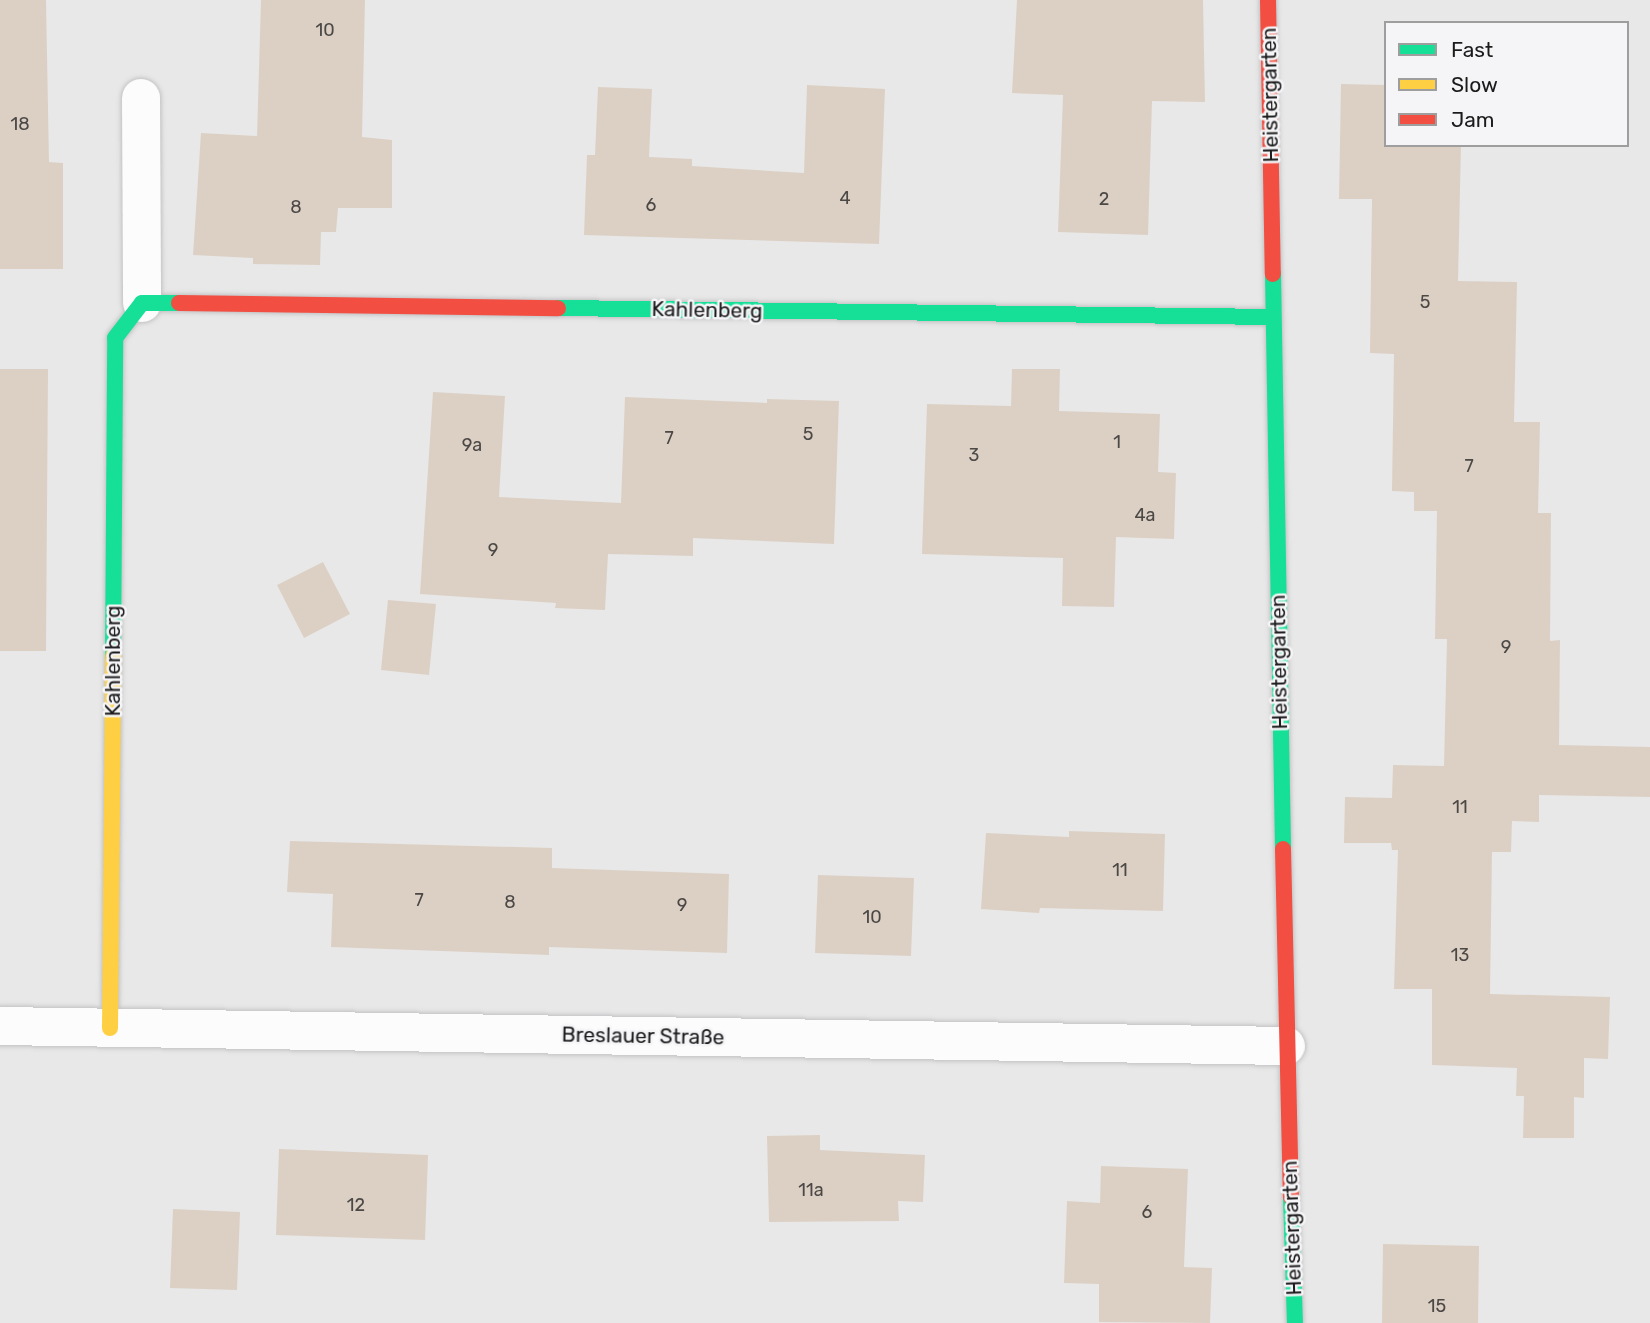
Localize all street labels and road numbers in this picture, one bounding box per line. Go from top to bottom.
street label: Heistergarten [1256,27,1284,163]
street label: Kahlenberg [651,296,763,324]
street label: Heistergarten [1265,594,1293,730]
street label: Kahlenberg [100,606,126,716]
street label: Breslauer Straße [561,1022,725,1050]
street label: Heistergarten [1277,1160,1307,1296]

